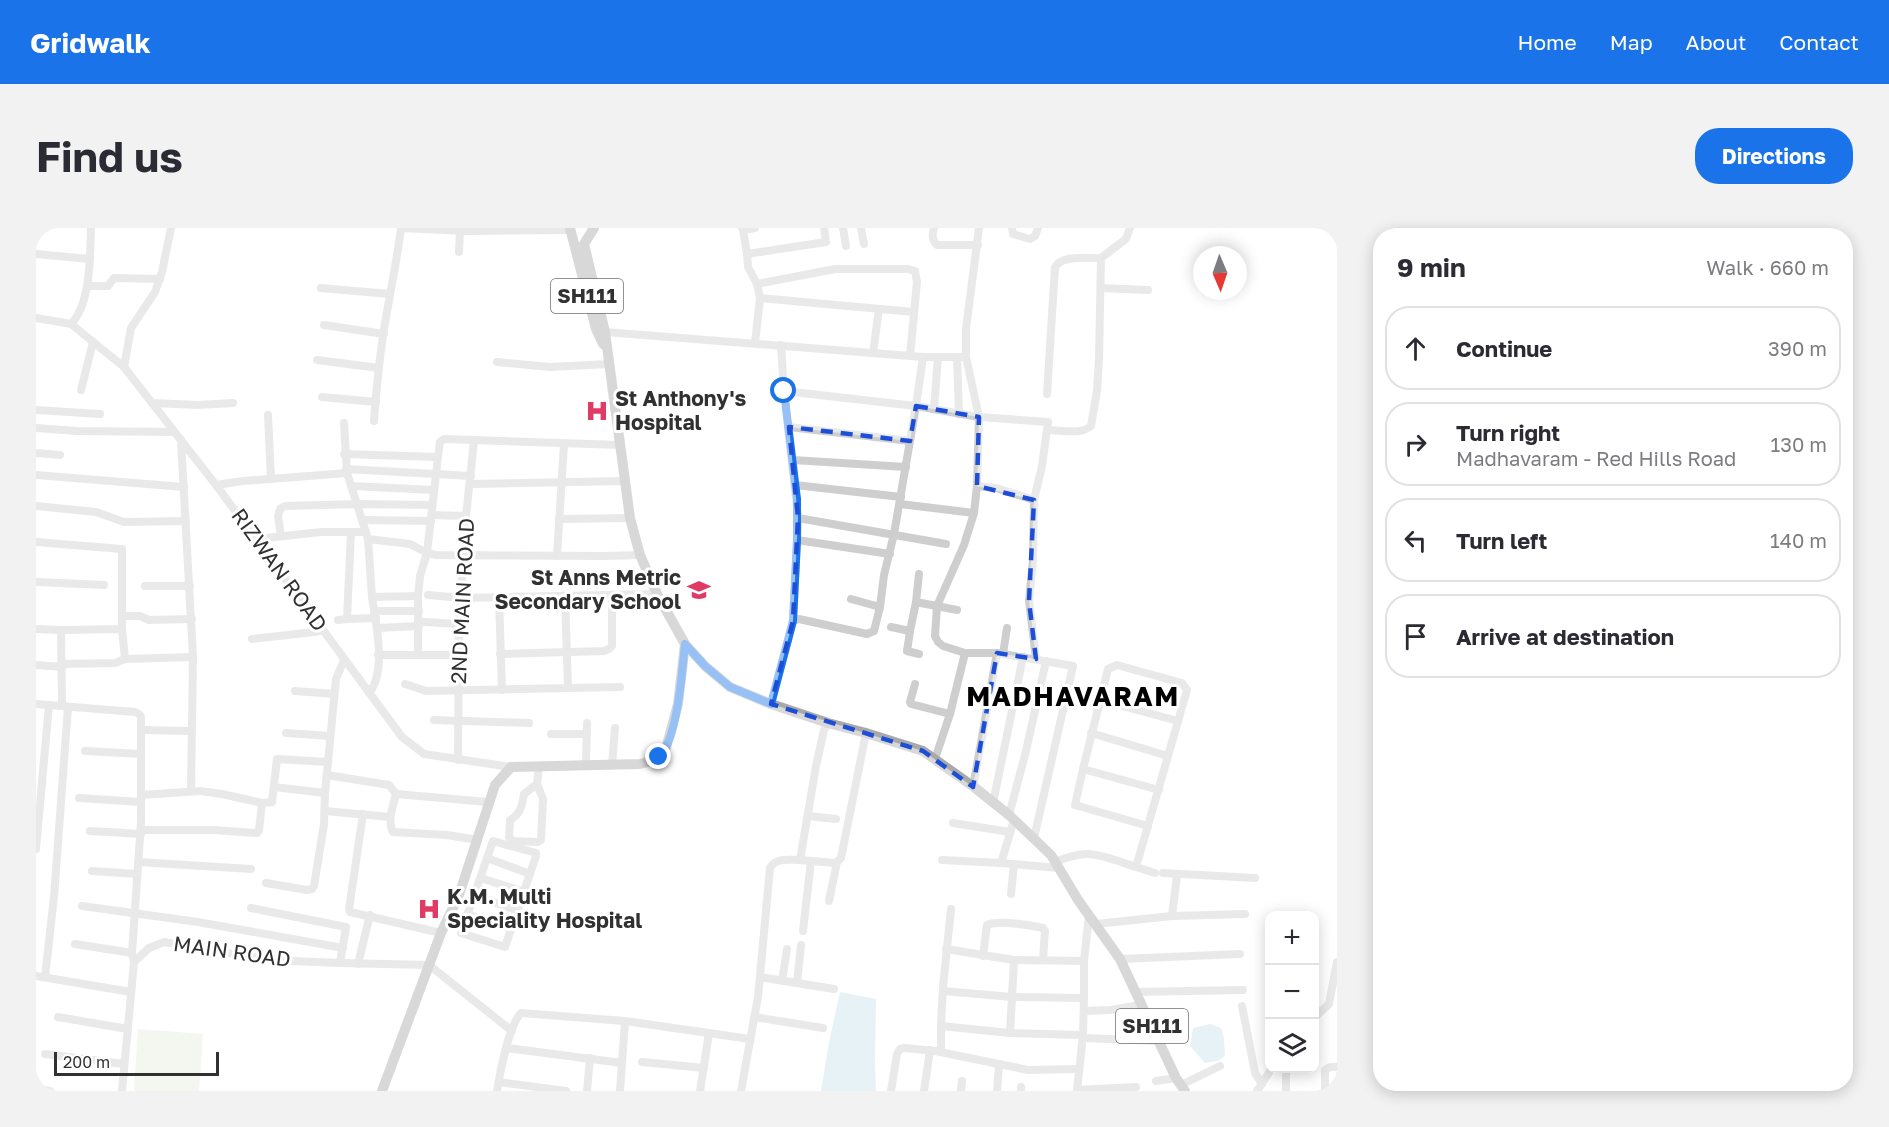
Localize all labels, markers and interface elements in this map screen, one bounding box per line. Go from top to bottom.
text: Gridwalk [30,26,151,59]
text: Home [1517,29,1577,55]
text: Map [1610,29,1653,55]
text: About [1686,29,1746,55]
text: Contact [1779,29,1859,55]
button: Directions [1695,128,1853,184]
text: Find us [36,131,183,181]
north arrow [1193,246,1247,300]
text: 9 min [1397,252,1466,283]
text: Walk · 660 m [1706,255,1829,279]
road number: SH111 [551,279,623,313]
icon: ahead [1399,332,1432,365]
text: Continue [1456,335,1552,362]
text: 390 m [1768,336,1827,360]
route start [770,377,796,403]
place label: St Anthony's Hospital [615,385,747,435]
hospital icon: St Anthony's Hospital [584,398,610,424]
text: Turn right [1456,419,1560,446]
icon: right [1399,428,1432,461]
text: 130 m [1771,432,1827,456]
text: Madhavaram - Red Hills Road [1456,446,1736,470]
street label: RIZWAN ROAD [226,503,333,636]
street label: 2ND MAIN ROAD [445,517,479,685]
icon: left [1399,524,1432,557]
text: Turn left [1456,527,1547,554]
text: 140 m [1770,528,1827,552]
place label: St Anns Metric Secondary School [494,564,681,614]
school or university icon: St Anns Metric Secondary School [686,577,712,603]
icon: arrive [1399,620,1432,653]
text: Arrive at destination [1456,623,1674,650]
district label: MADHAVARAM [966,680,1180,712]
route end [645,743,671,769]
place label: K.M. Multi Speciality Hospital [447,883,642,933]
hospital icon: K.M. Multi Speciality Hospital [416,896,442,922]
map controls [1265,911,1319,1073]
button: + [1265,911,1319,965]
street label: MAIN ROAD [172,930,292,972]
button: − [1265,965,1319,1019]
road number: SH111 [1116,1009,1188,1043]
button: layers [1265,1019,1319,1073]
scale bar [54,1049,219,1076]
text: 200 m [63,1052,110,1072]

